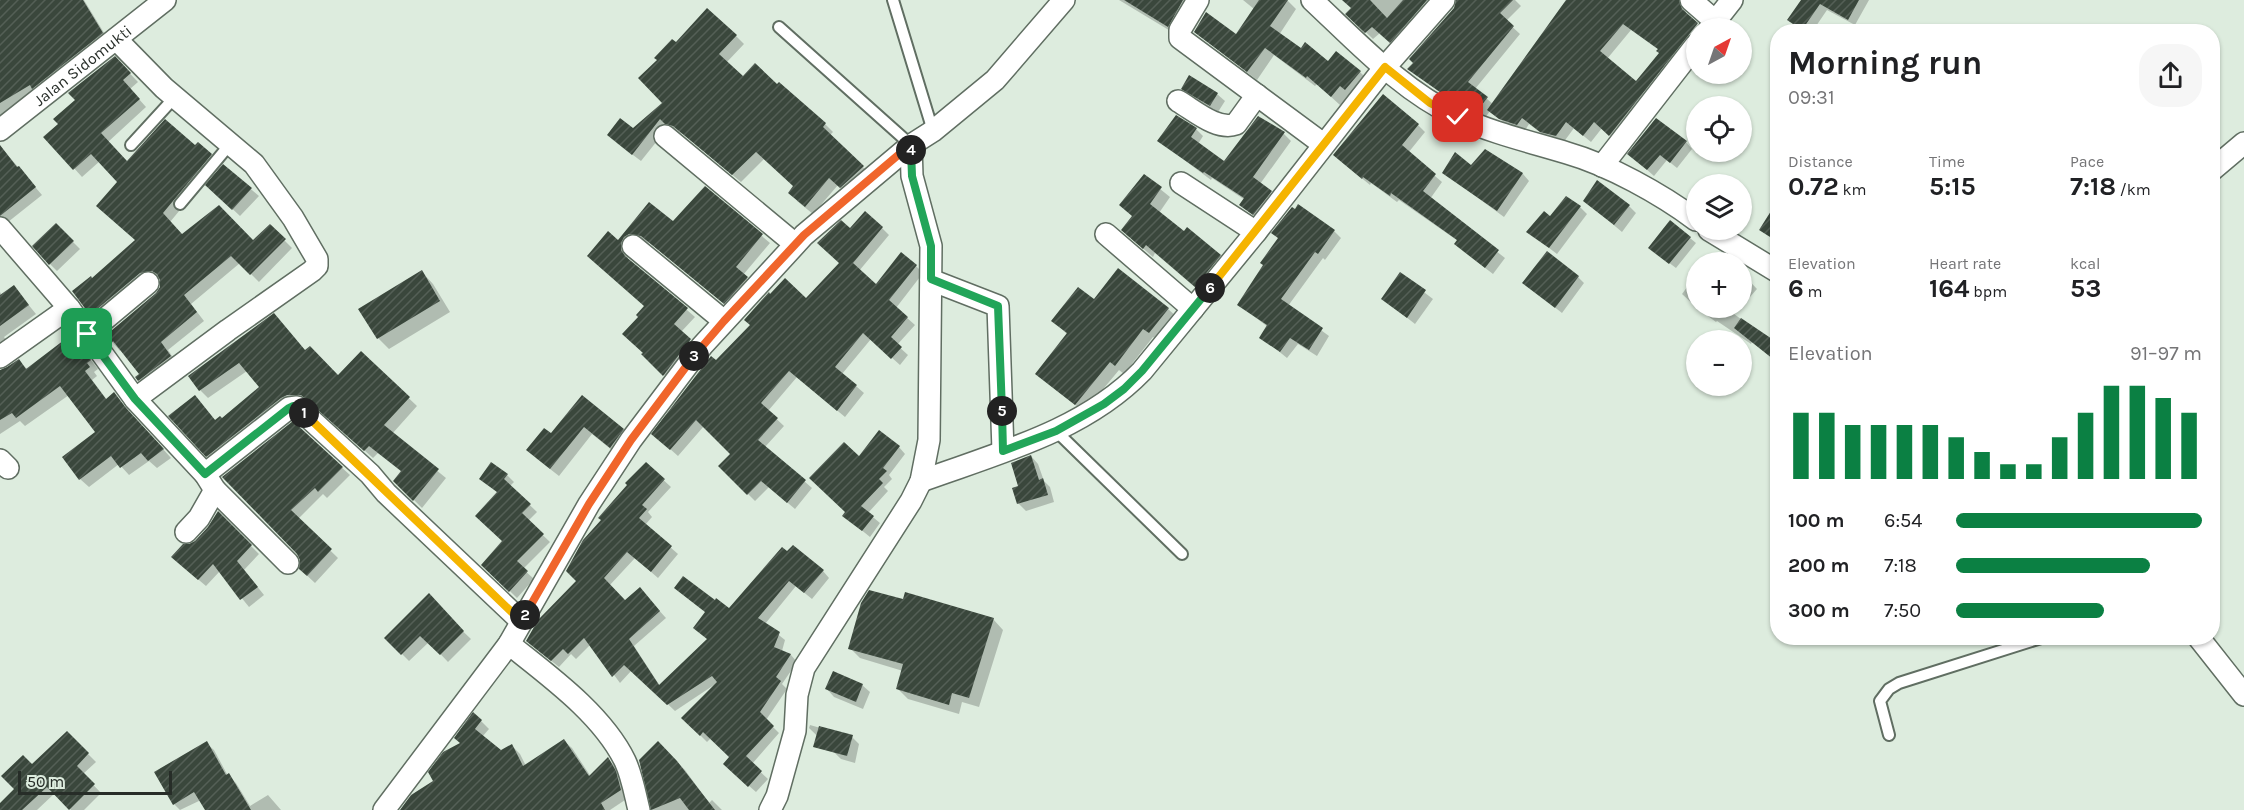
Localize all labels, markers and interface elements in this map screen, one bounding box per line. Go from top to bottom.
north arrow [1686,18,1752,84]
map controls [1686,18,1752,396]
street label: Jalan Sidomukti [30,21,135,109]
text: Morning run [1788,44,1982,82]
button: share [2139,44,2202,107]
text: 09:31 [1788,86,1835,109]
pin [1432,91,1483,142]
button: locate [1686,96,1752,162]
icon: check [1441,100,1474,133]
pin: 4 [896,135,926,165]
text: 4 [906,140,916,159]
text: Distance [1788,152,1853,171]
text: Time [1929,152,1965,171]
text: Pace [2070,152,2104,171]
text: 0.72 [1788,171,1839,202]
text: 5:15 [1929,171,1976,202]
text: 7:18 [2070,171,2116,202]
button: layers [1686,174,1752,240]
text: km [1839,180,1867,199]
text: /km [2116,180,2151,199]
button: + [1686,252,1752,318]
text: Elevation [1788,254,1856,273]
text: Heart rate [1929,254,2001,273]
text: kcal [2070,254,2101,273]
pin: 6 [1195,273,1225,303]
text: 6 [1788,273,1804,304]
text: 164 [1929,273,1970,304]
text: 53 [2070,273,2101,304]
text: 6 [1205,278,1215,297]
text: m [1804,282,1823,301]
text: bpm [1970,282,2007,301]
pin [61,308,112,359]
icon: arrive [70,317,103,350]
button: − [1686,330,1752,396]
pin: 3 [679,341,709,371]
text: Elevation [1788,342,1873,365]
text: 91–97 m [2130,342,2202,365]
text: 3 [689,346,699,365]
pin: 5 [987,396,1017,426]
pin: 1 [289,398,319,428]
text: 5 [997,401,1007,420]
text: 1 [301,403,307,422]
text: 100 m [1788,509,1844,532]
text: 6:54 [1884,509,1923,532]
text: 200 m [1788,554,1849,577]
text: 7:18 [1884,554,1917,577]
text: 300 m [1788,599,1850,622]
text: 7:50 [1884,599,1921,622]
pin: 2 [510,600,540,630]
text: 2 [520,605,530,624]
scale bar [18,768,172,796]
text: 50 m [27,772,64,791]

